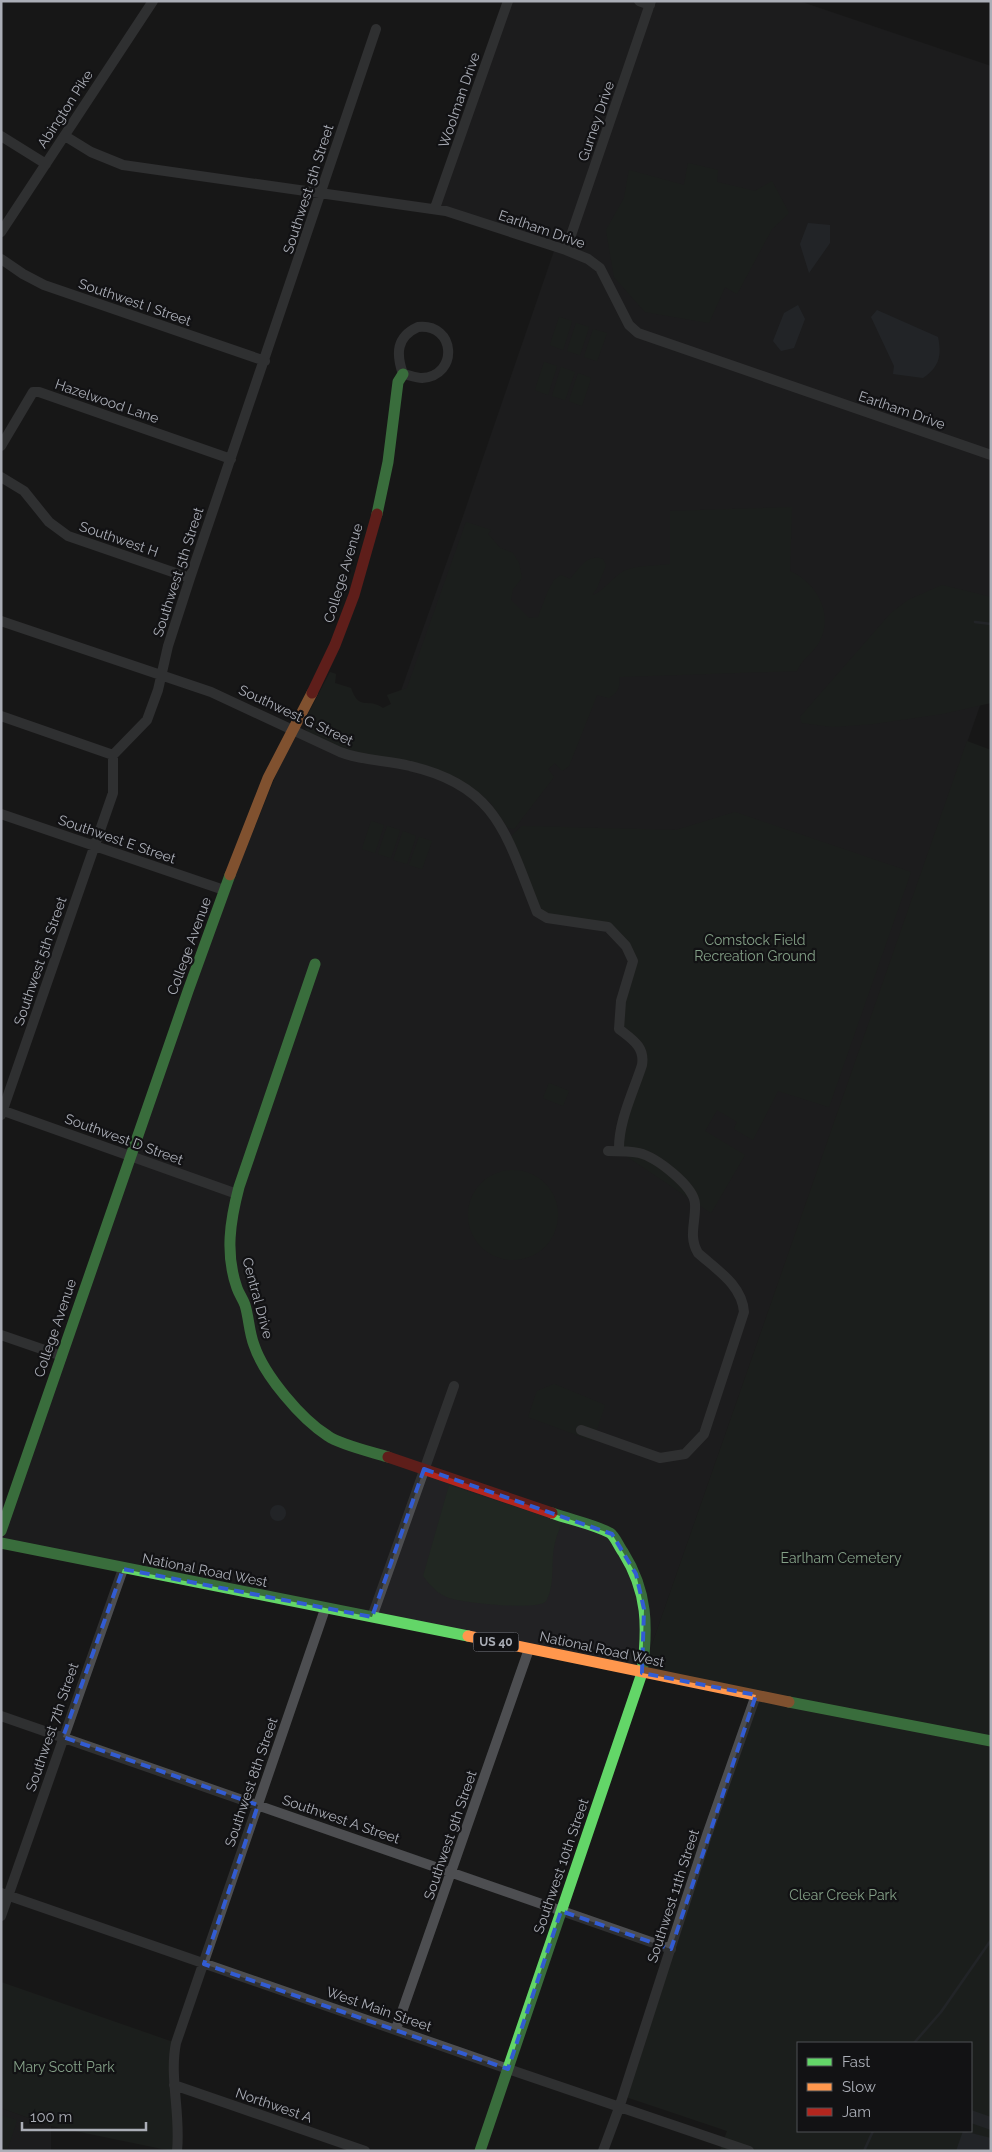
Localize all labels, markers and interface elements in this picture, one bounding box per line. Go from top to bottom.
street label: Woolman Drive [435,50,483,150]
street label: Abington Pike [34,67,96,151]
street label: Gurney Drive [575,79,617,163]
street label: Southwest 5th Street [280,122,337,256]
street label: Earlham Drive [497,207,587,251]
street label: Southwest I Street [77,275,194,329]
street label: Hazelwood Lane [53,376,161,426]
street label: Earlham Drive [857,388,947,432]
street label: Southwest 5th Street [150,505,207,639]
street label: Southwest H [77,518,161,560]
street label: College Avenue [320,521,366,625]
street label: Southwest G Street [236,681,356,749]
street label: Southwest E Street [56,811,178,867]
street label: Southwest 5th Street [10,894,70,1027]
street label: College Avenue [164,895,214,997]
park label: Comstock Field Recreation Ground [694,932,816,964]
street label: Southwest D Street [63,1110,186,1168]
street label: Central Drive [239,1256,277,1340]
street label: College Avenue [31,1277,79,1379]
street label: National Road West [141,1550,269,1590]
park label: Earlham Cemetery [780,1550,902,1566]
street label: National Road West [538,1628,666,1670]
road number: US 40 [474,1632,518,1651]
street label: Southwest 7th Street [22,1660,82,1793]
street label: Southwest 8th Street [221,1715,281,1849]
street label: Southwest 9th Street [420,1768,480,1902]
street label: Southwest A Street [280,1791,402,1847]
street label: Southwest 10th Street [530,1796,592,1936]
street label: Southwest 11th Street [644,1827,702,1965]
park label: Clear Creek Park [789,1887,897,1903]
street label: West Main Street [324,1983,434,2035]
legend [797,2042,972,2132]
text: Fast [842,2053,870,2071]
park label: Mary Scott Park [13,2059,115,2075]
text: Slow [842,2078,876,2096]
street label: Northwest A [234,2084,315,2126]
scale bar [22,2100,146,2132]
text: Jam [842,2103,871,2121]
text: 100 m [30,2108,72,2126]

